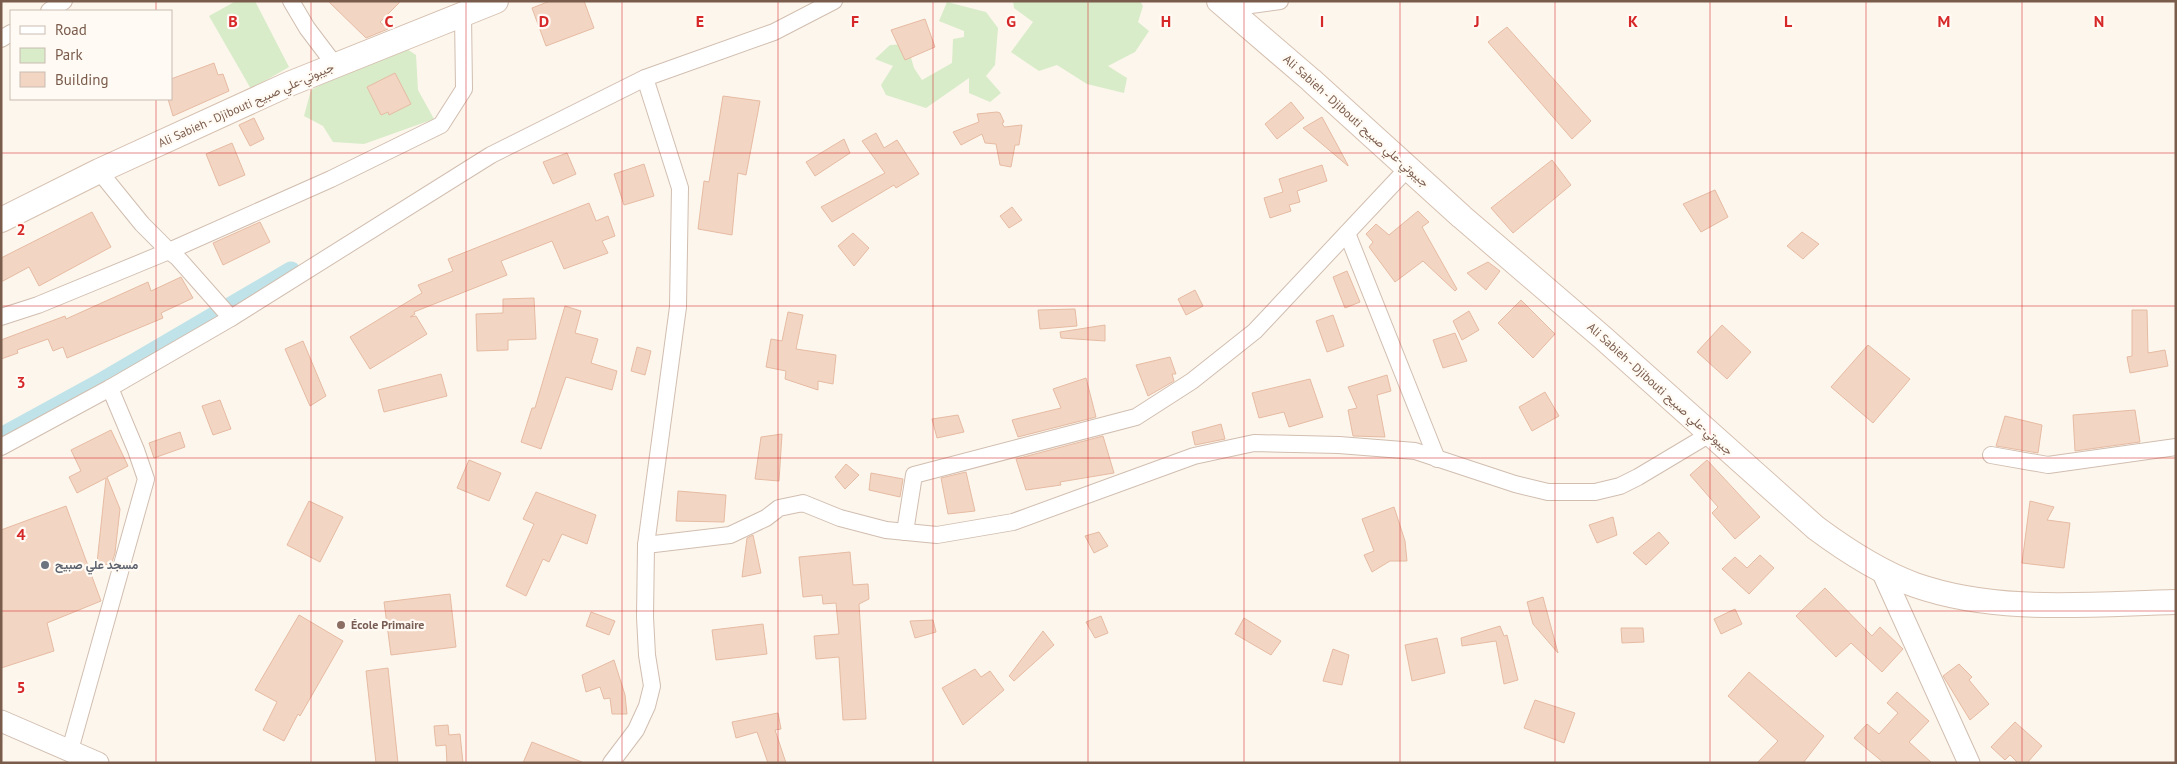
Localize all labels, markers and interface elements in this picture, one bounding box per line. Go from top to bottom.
legend [10,10,172,100]
text: B [228,11,238,31]
text: C [385,11,394,31]
text: D [539,11,549,31]
text: E [696,11,704,31]
text: F [851,11,859,31]
text: G [1006,11,1016,31]
text: H [1161,11,1171,31]
text: I [1320,11,1324,31]
text: J [1473,11,1480,31]
text: K [1628,11,1638,31]
text: L [1784,11,1793,31]
text: M [1938,11,1950,31]
text: N [2094,11,2104,31]
text: Road [55,20,87,39]
text: Park [55,45,83,64]
street label: Ali Sabieh - Djibouti جيبوتي-علي صبيح [1278,51,1432,192]
street label: Ali Sabieh - Djibouti جيبوتي-علي صبيح [156,59,337,153]
text: Building [55,70,109,89]
text: 2 [16,219,26,239]
street label: Ali Sabieh - Djibouti جيبوتي-علي صبيح [1582,319,1736,460]
text: 3 [16,372,26,392]
text: 4 [16,524,26,544]
place label: مسجد علي صبيح [55,557,139,575]
marker: مسجد علي صبيح [39,559,51,571]
place label: École Primaire [351,617,424,632]
marker: École Primaire [335,619,347,631]
text: 5 [16,677,26,697]

